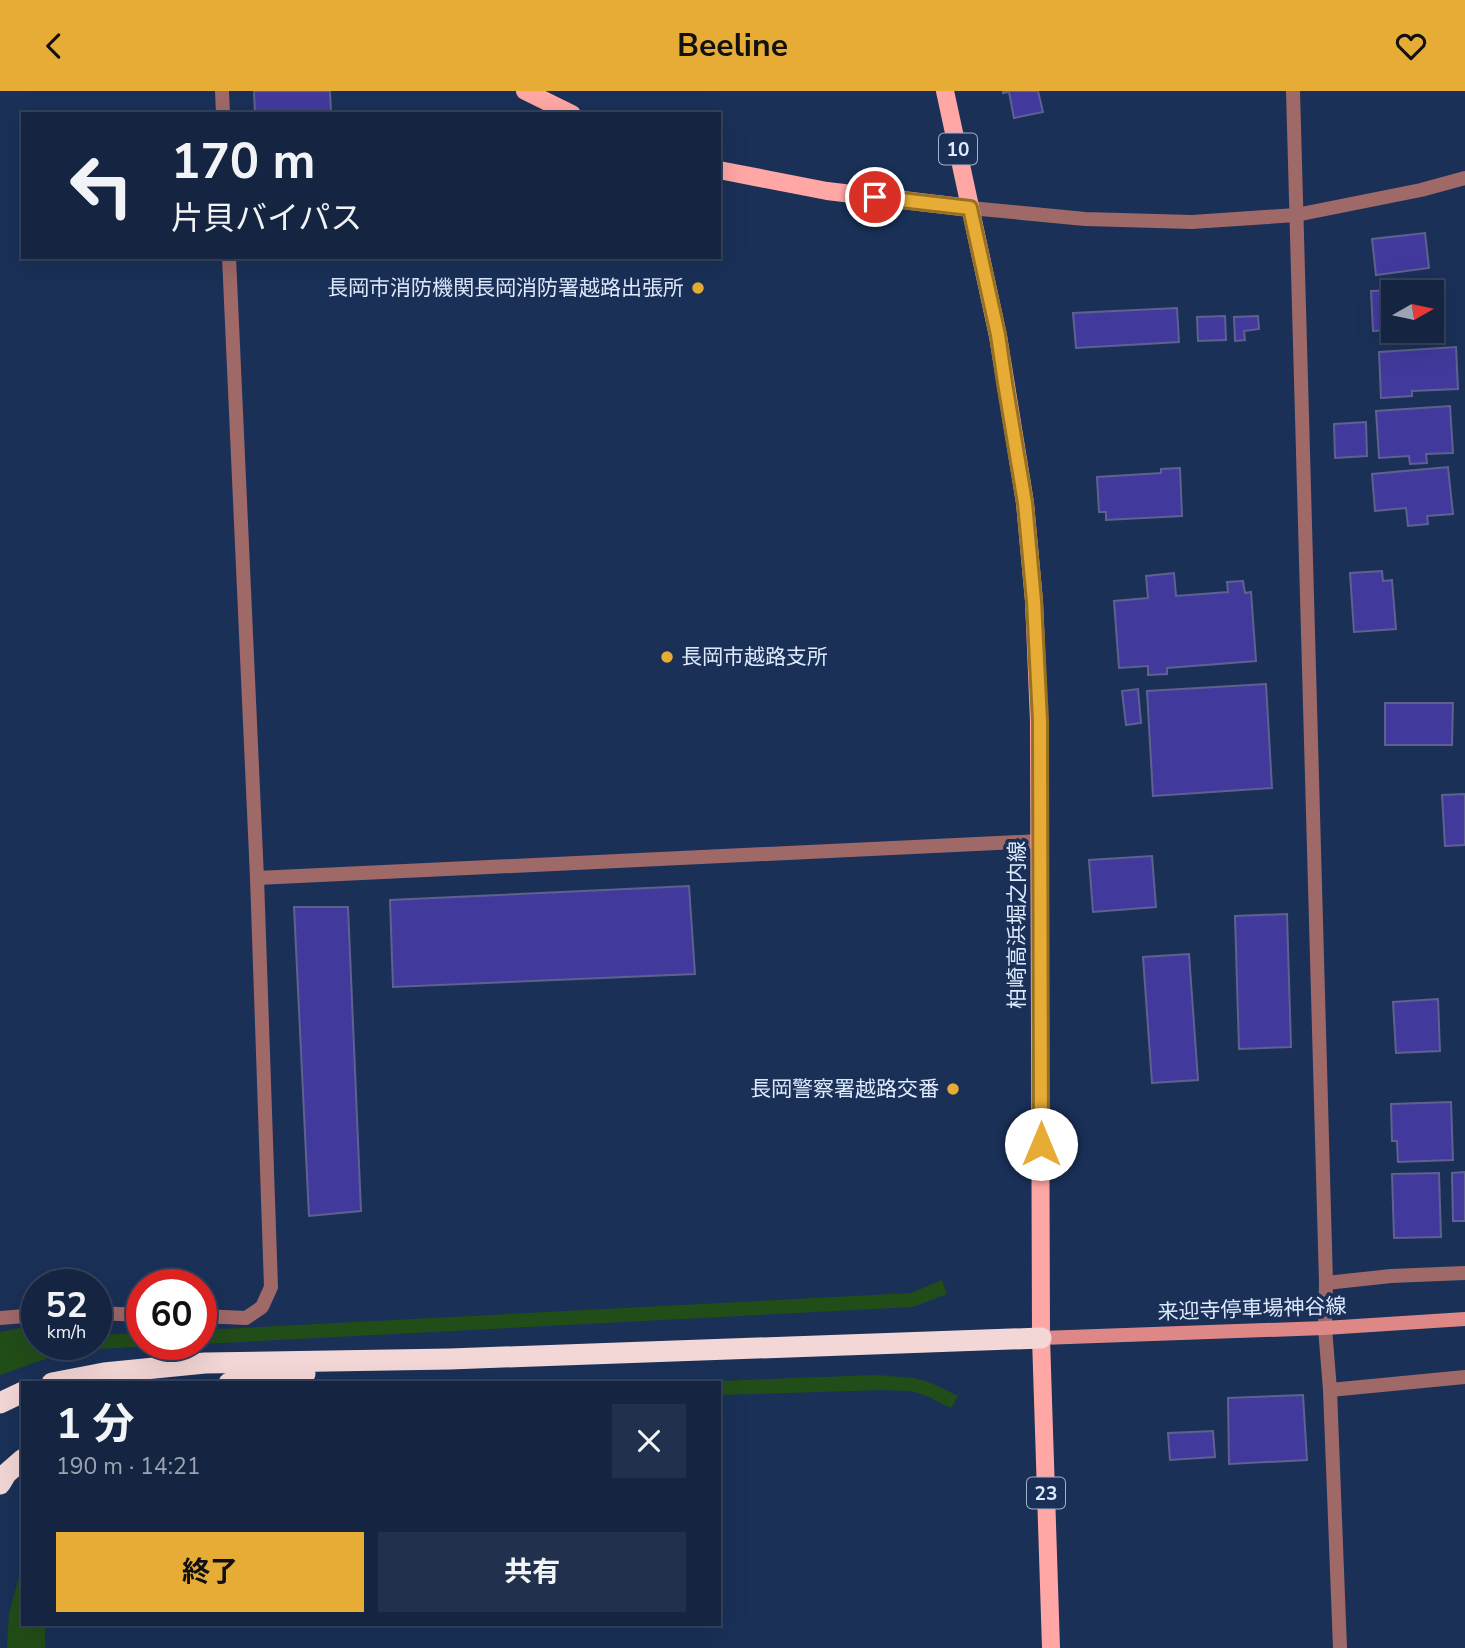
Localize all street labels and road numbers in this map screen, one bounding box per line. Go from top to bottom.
road number: 10 [939,134,977,165]
street label: 柏崎高浜堀之内線 [1003,841,1031,1009]
street label: 来迎寺停車場神谷線 [1157,1292,1347,1326]
road number: 23 [1027,1477,1065,1509]

